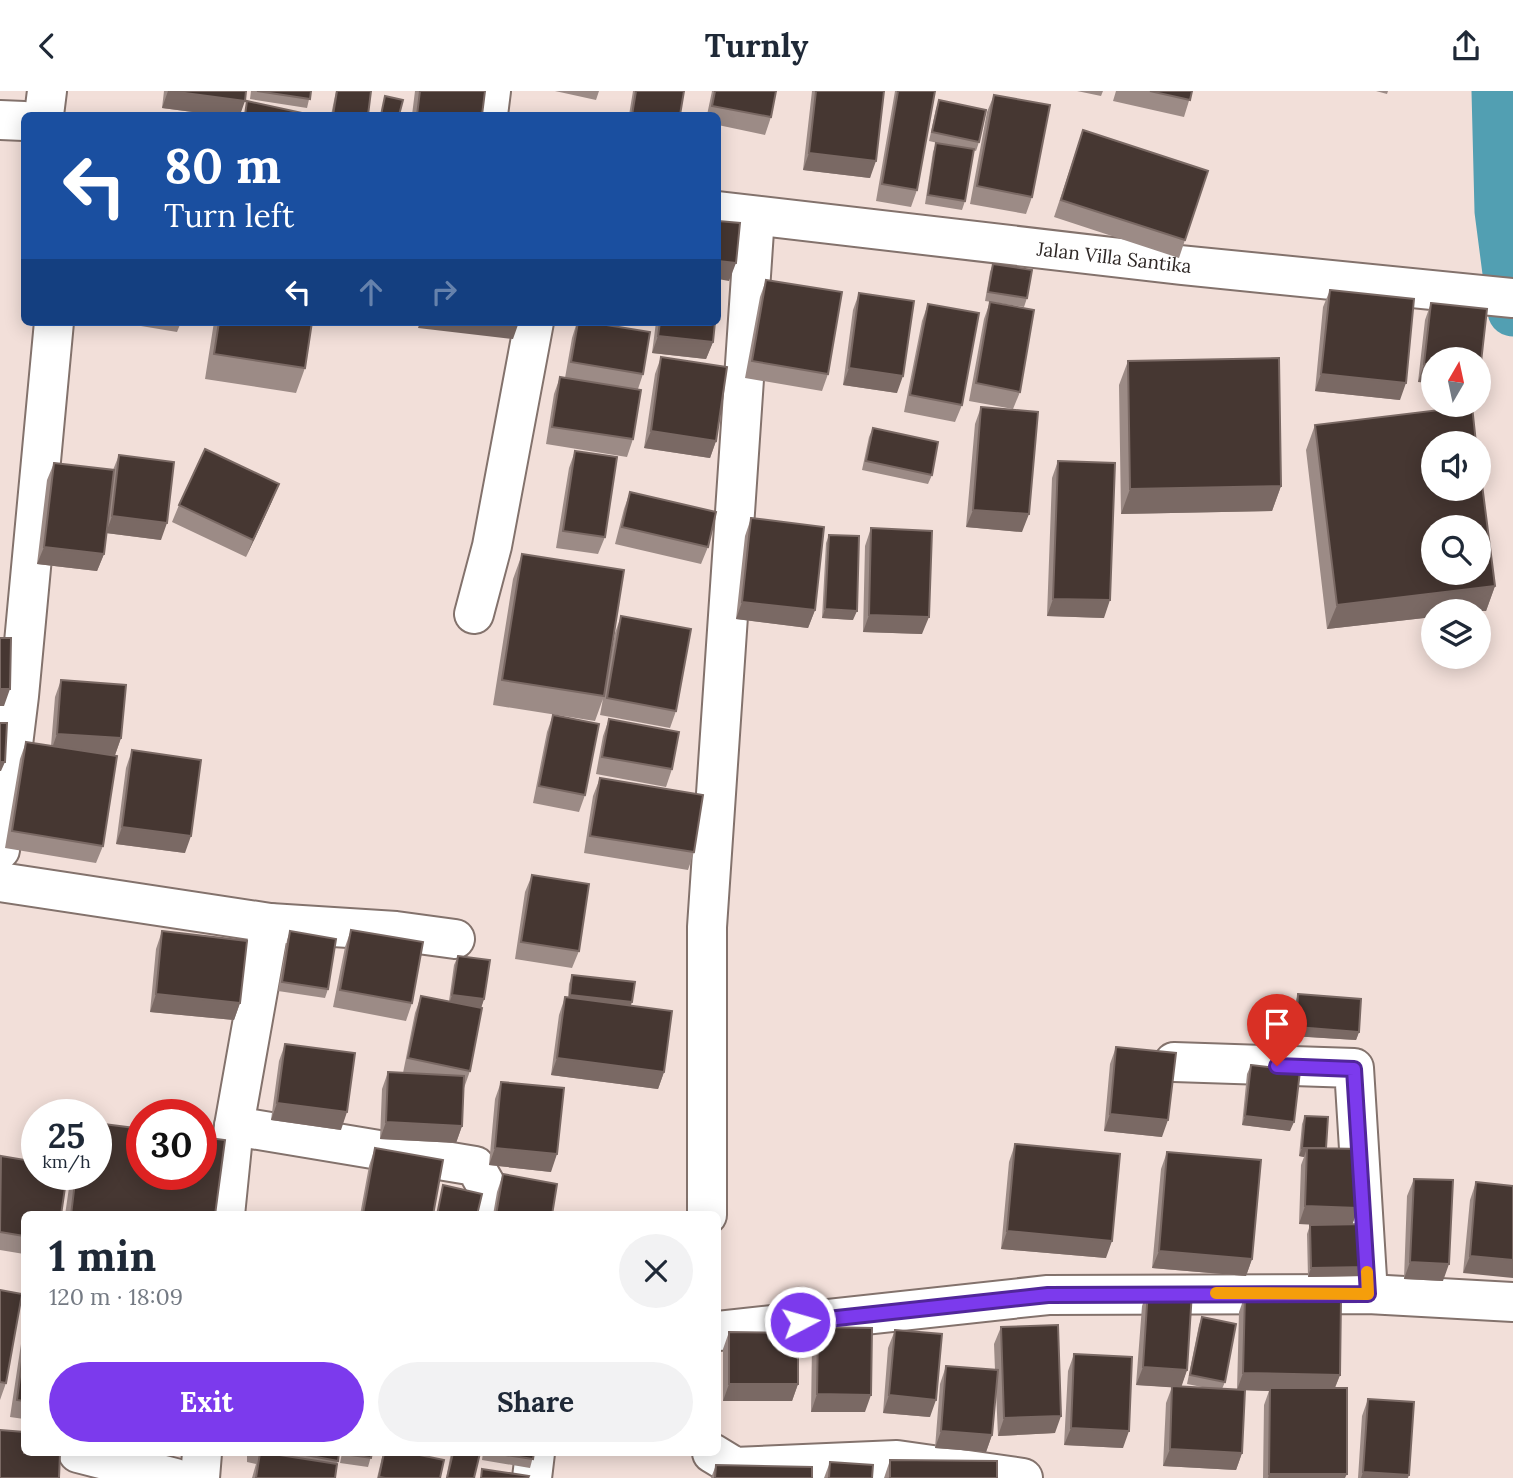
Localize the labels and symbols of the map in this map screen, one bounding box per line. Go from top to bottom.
street label: Jalan Villa Santika [1035,236,1193,278]
north arrow [1421,347,1491,417]
pin [1247,994,1307,1066]
speed limit sign: 30 [126,1099,217,1190]
position arrow [763,1285,837,1359]

